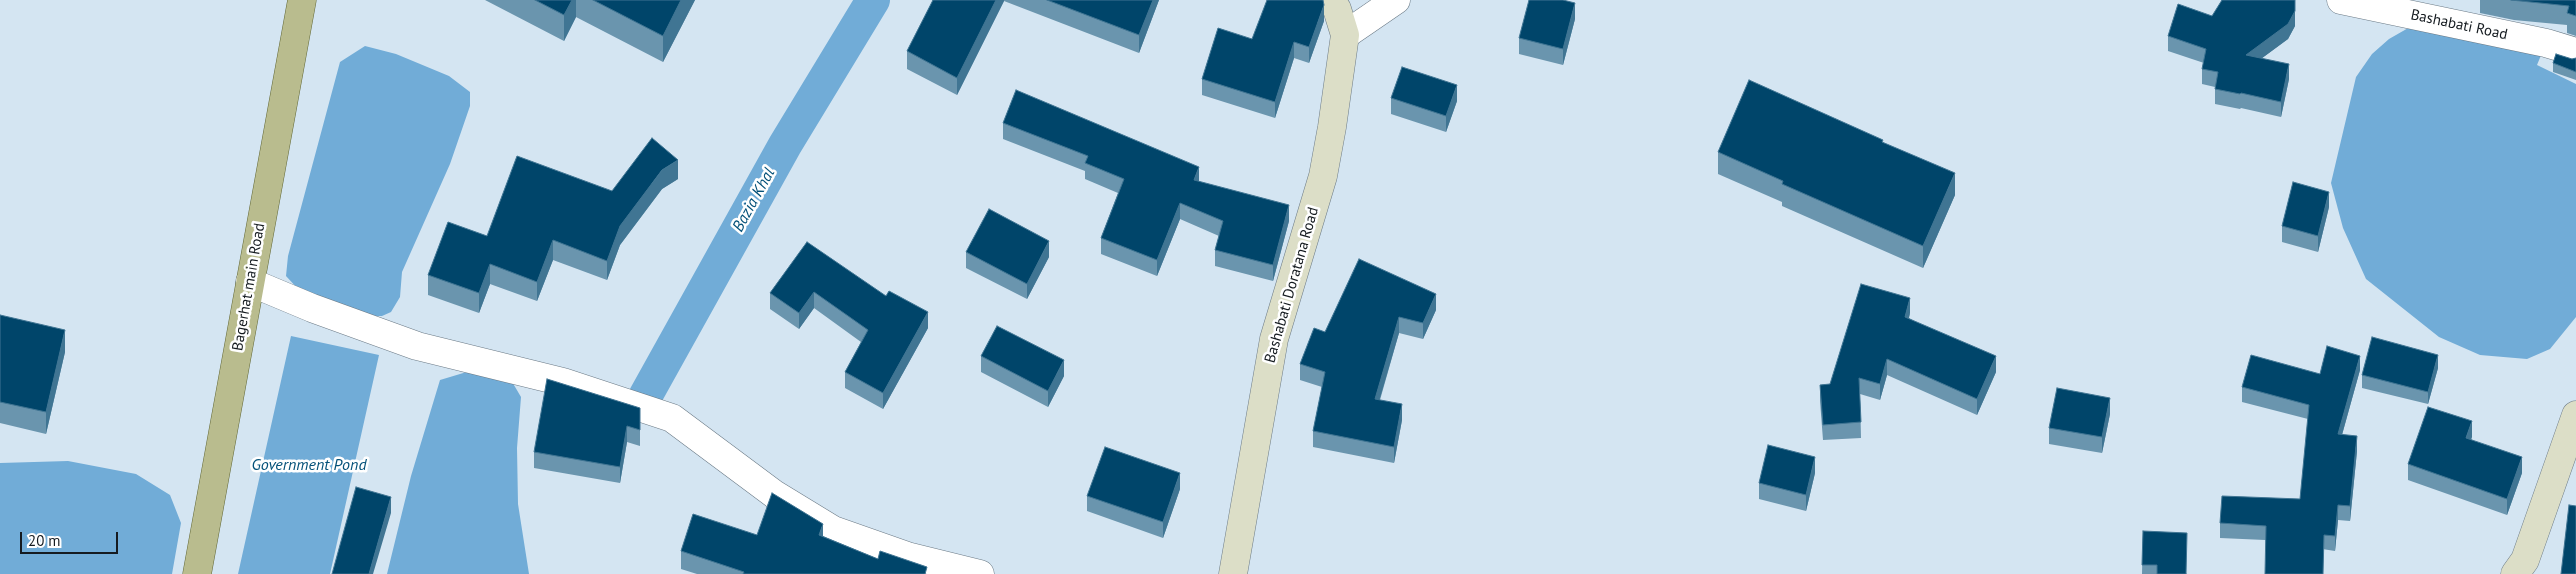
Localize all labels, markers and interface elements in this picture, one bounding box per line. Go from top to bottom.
street label: Bashabati Road [2409,6,2509,44]
water label: Bazia Khal [729,165,779,235]
street label: Bashabati Doratana Road [1261,205,1323,365]
street label: Bagerhat main Road [229,222,269,352]
water label: Government Pond [251,455,367,475]
scale bar [22,522,120,554]
text: 20 m [28,531,61,550]

